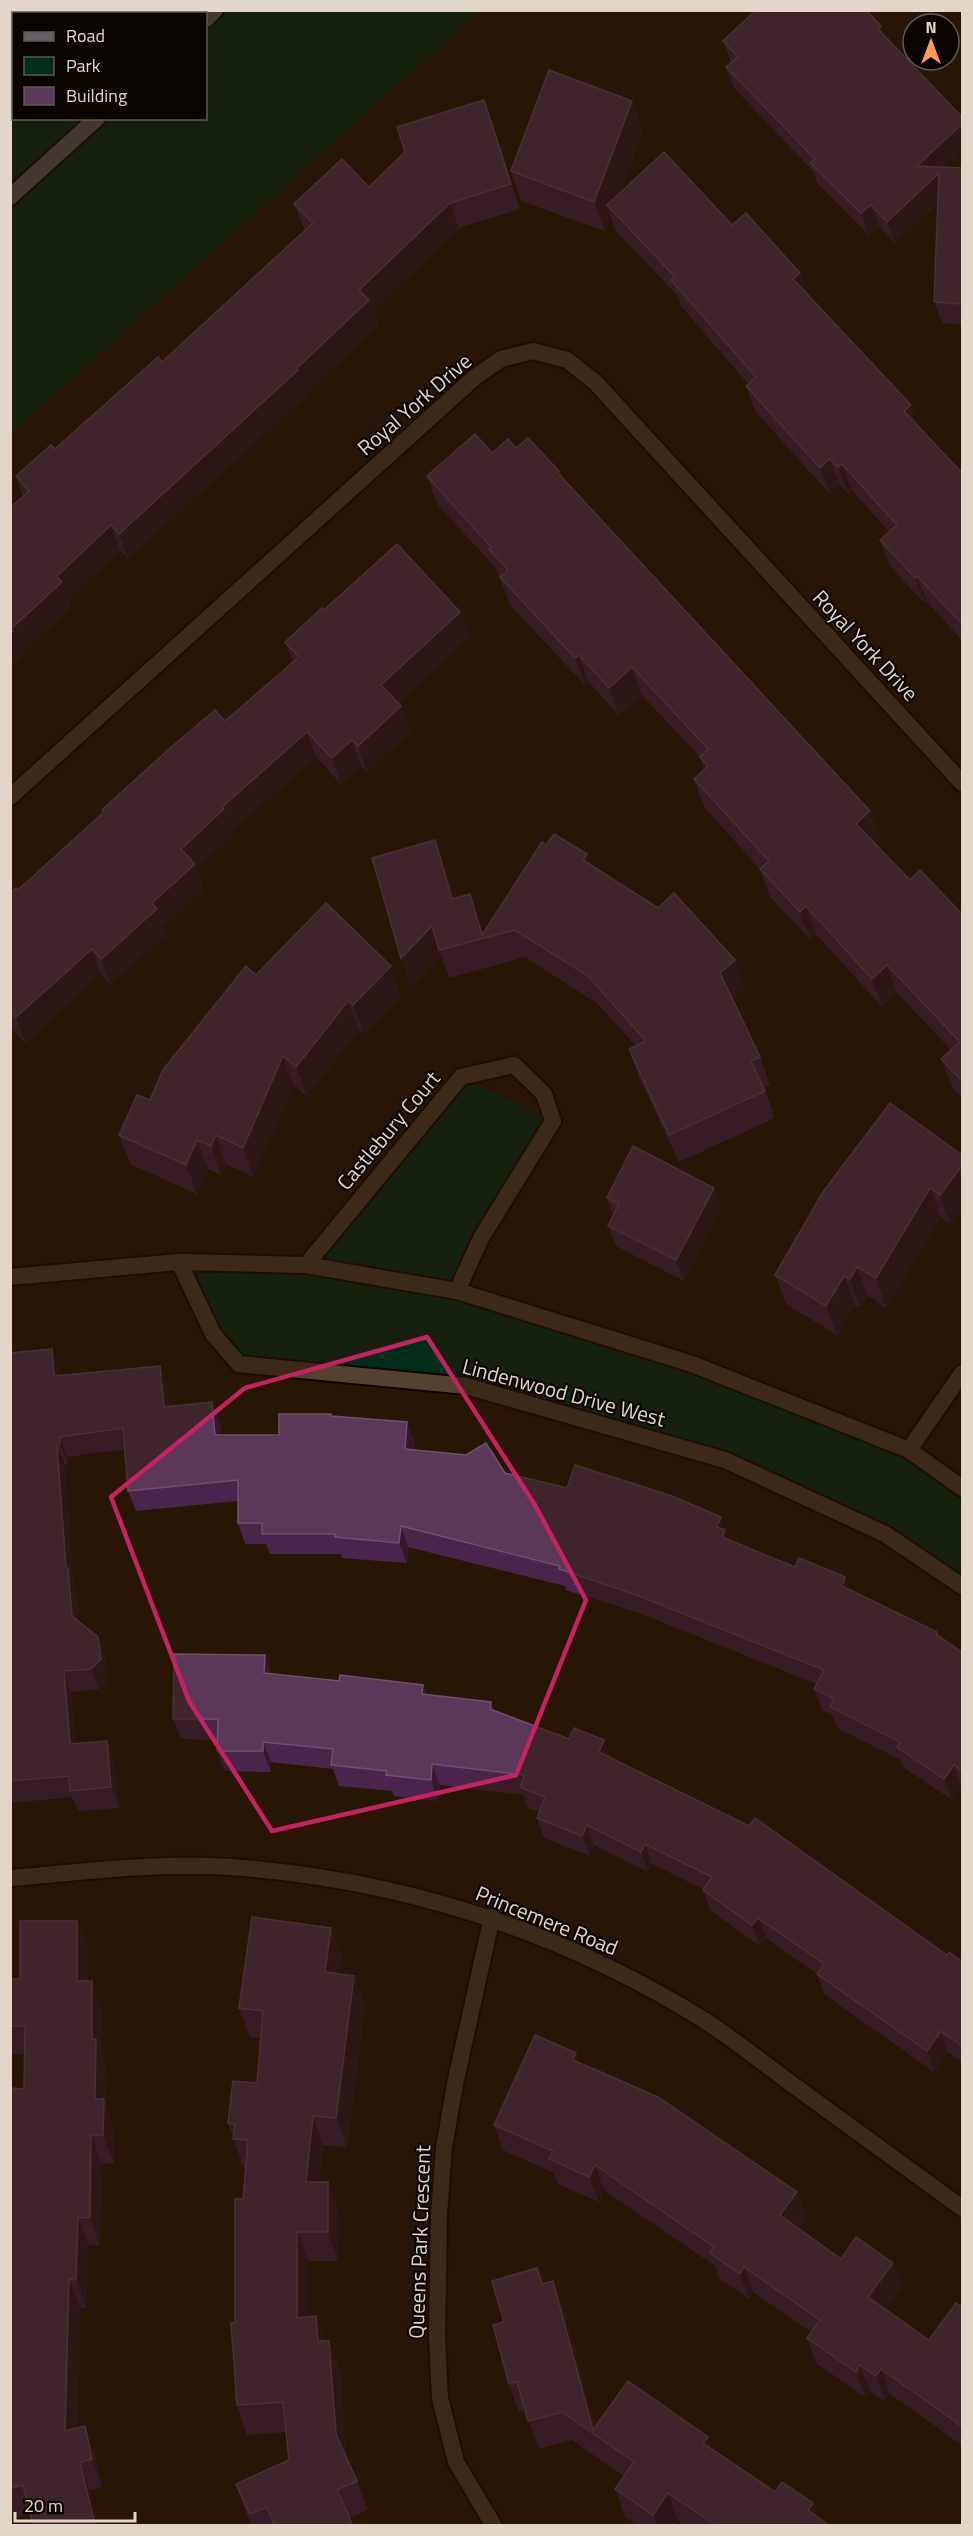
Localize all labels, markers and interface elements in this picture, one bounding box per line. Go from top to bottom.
legend [12,12,207,120]
north arrow [901,12,961,72]
text: N [925,15,937,39]
text: Road [66,22,105,49]
text: Park [66,52,101,79]
text: Building [66,82,127,109]
street label: Royal York Drive [350,345,478,463]
street label: Royal York Drive [806,582,926,708]
street label: Castlebury Court [329,1063,448,1197]
street label: Lindenwood Drive West [459,1349,670,1435]
street label: Princemere Road [471,1877,623,1963]
street label: Queens Park Crescent [400,2144,438,2339]
scale bar [15,2485,135,2523]
text: 20 m [24,2492,63,2519]

